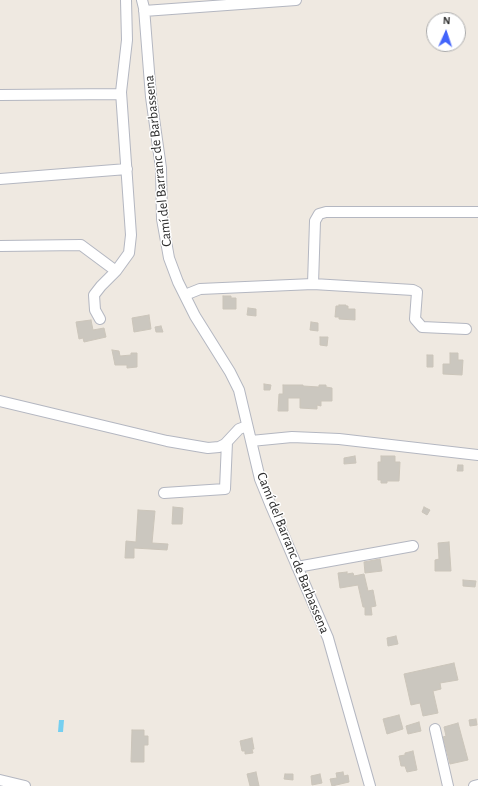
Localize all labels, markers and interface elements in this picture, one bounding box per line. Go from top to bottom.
north arrow [426,12,466,52]
text: N [442,15,451,26]
street label: Camí del Barranc de Barbassena [141,74,175,248]
street label: Camí del Barranc de Barbassena [253,470,333,636]

